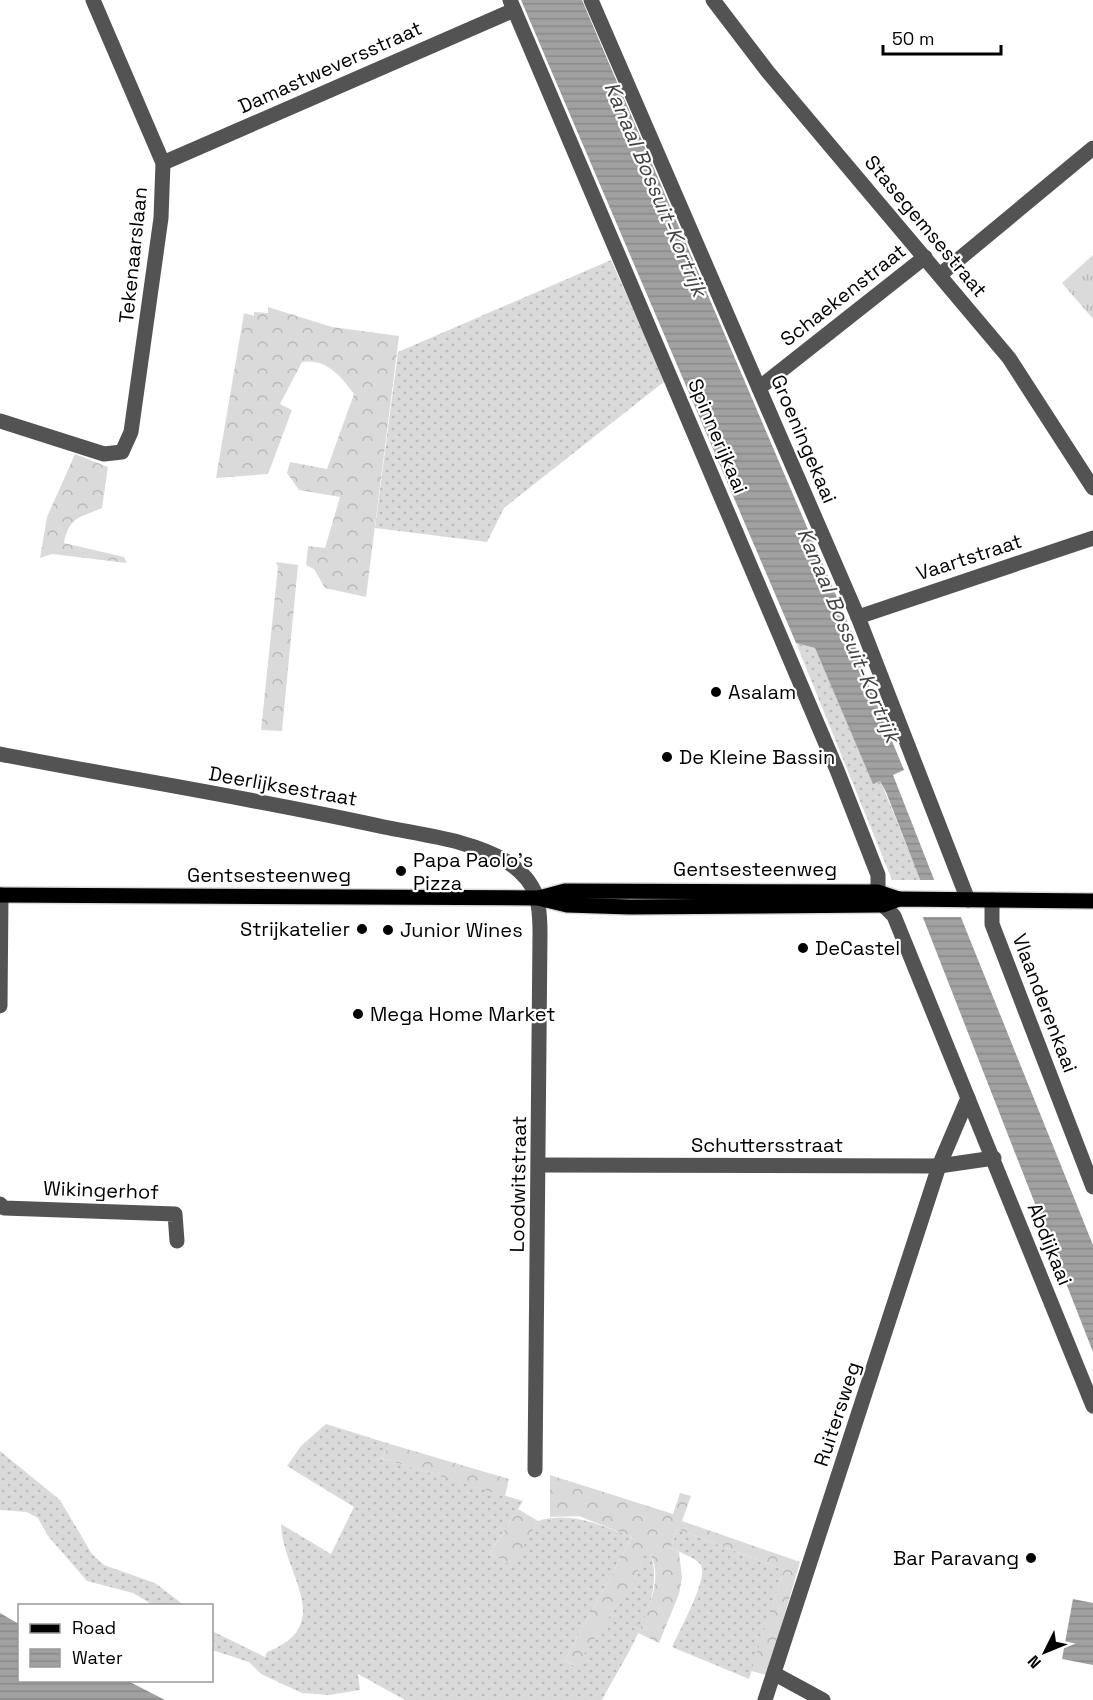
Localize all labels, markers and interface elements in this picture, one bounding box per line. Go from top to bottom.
street label: Damastweversstraat [234,15,426,119]
scale bar [883,18,1002,56]
text: 50 m [892,27,934,50]
water label: Kanaal Bossuit-Kortrijk [598,78,715,303]
street label: Stasegemsestraat [859,150,993,302]
street label: Tekenaarslaan [113,186,153,324]
street label: Schaekenstraat [775,238,911,352]
street label: Groeningekaai [765,371,843,507]
street label: Spinnerijkaai [682,375,754,497]
water label: Kanaal Bossuit-Kortrijk [791,524,908,749]
street label: Vaartstraat [913,528,1025,586]
place label: Asalam [728,679,796,705]
marker: Asalam [709,685,723,699]
place label: De Kleine Bassin [679,744,835,770]
marker: De Kleine Bassin [660,750,674,764]
street label: Deerlijksestraat [207,760,359,812]
place label: Papa Paolo's Pizza [413,847,533,896]
street label: Gentsesteenweg [673,856,837,882]
street label: Gentsesteenweg [187,862,351,888]
marker: Papa Paolo's Pizza [394,864,408,878]
place label: Strijkatelier [240,916,350,942]
place label: Junior Wines [400,917,523,943]
marker: Strijkatelier [355,922,369,936]
marker: Junior Wines [381,923,395,937]
street label: Vlaanderenkaai [1007,930,1083,1076]
place label: DeCastel [815,935,900,961]
marker: DeCastel [796,941,810,955]
place label: Mega Home Market [370,1001,556,1027]
marker: Mega Home Market [351,1007,365,1021]
street label: Loodwitstraat [504,1115,532,1253]
street label: Schuttersstraat [691,1132,843,1158]
street label: Wikingerhof [43,1175,159,1205]
street label: Abdijkaai [1022,1199,1078,1289]
street label: Ruitersweg [808,1358,866,1470]
place label: Bar Paravang [893,1545,1019,1571]
marker: Bar Paravang [1024,1551,1038,1565]
legend [18,1604,213,1682]
text: Road [72,1616,116,1639]
north arrow [1015,1622,1075,1682]
text: Water [72,1646,123,1669]
text: N [1023,1651,1046,1673]

